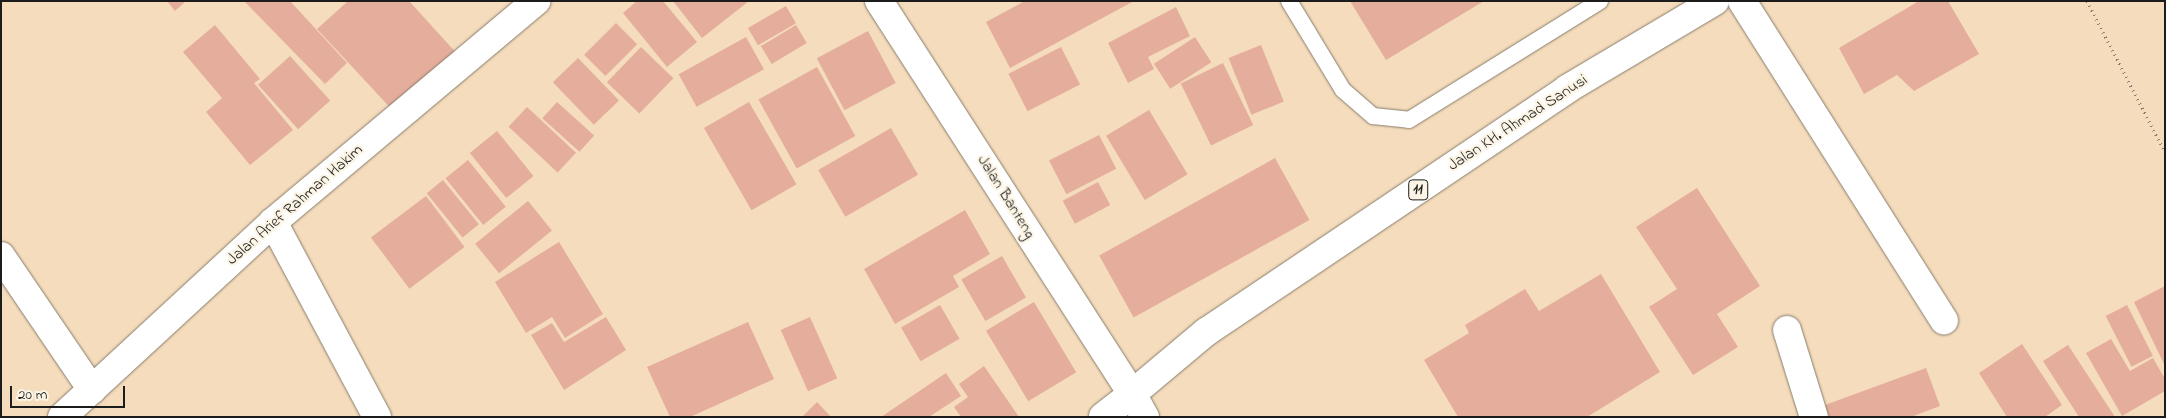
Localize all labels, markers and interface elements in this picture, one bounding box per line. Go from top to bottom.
street label: Jalan KH. Ahmad Sanusi [1445,71,1591,175]
street label: Jalan Arief Rahman Hakim [223,141,367,269]
street label: Jalan Banteng [973,152,1039,242]
road number: 11 [1408,178,1428,202]
scale bar [12,376,128,408]
text: 20 m [18,384,47,406]

